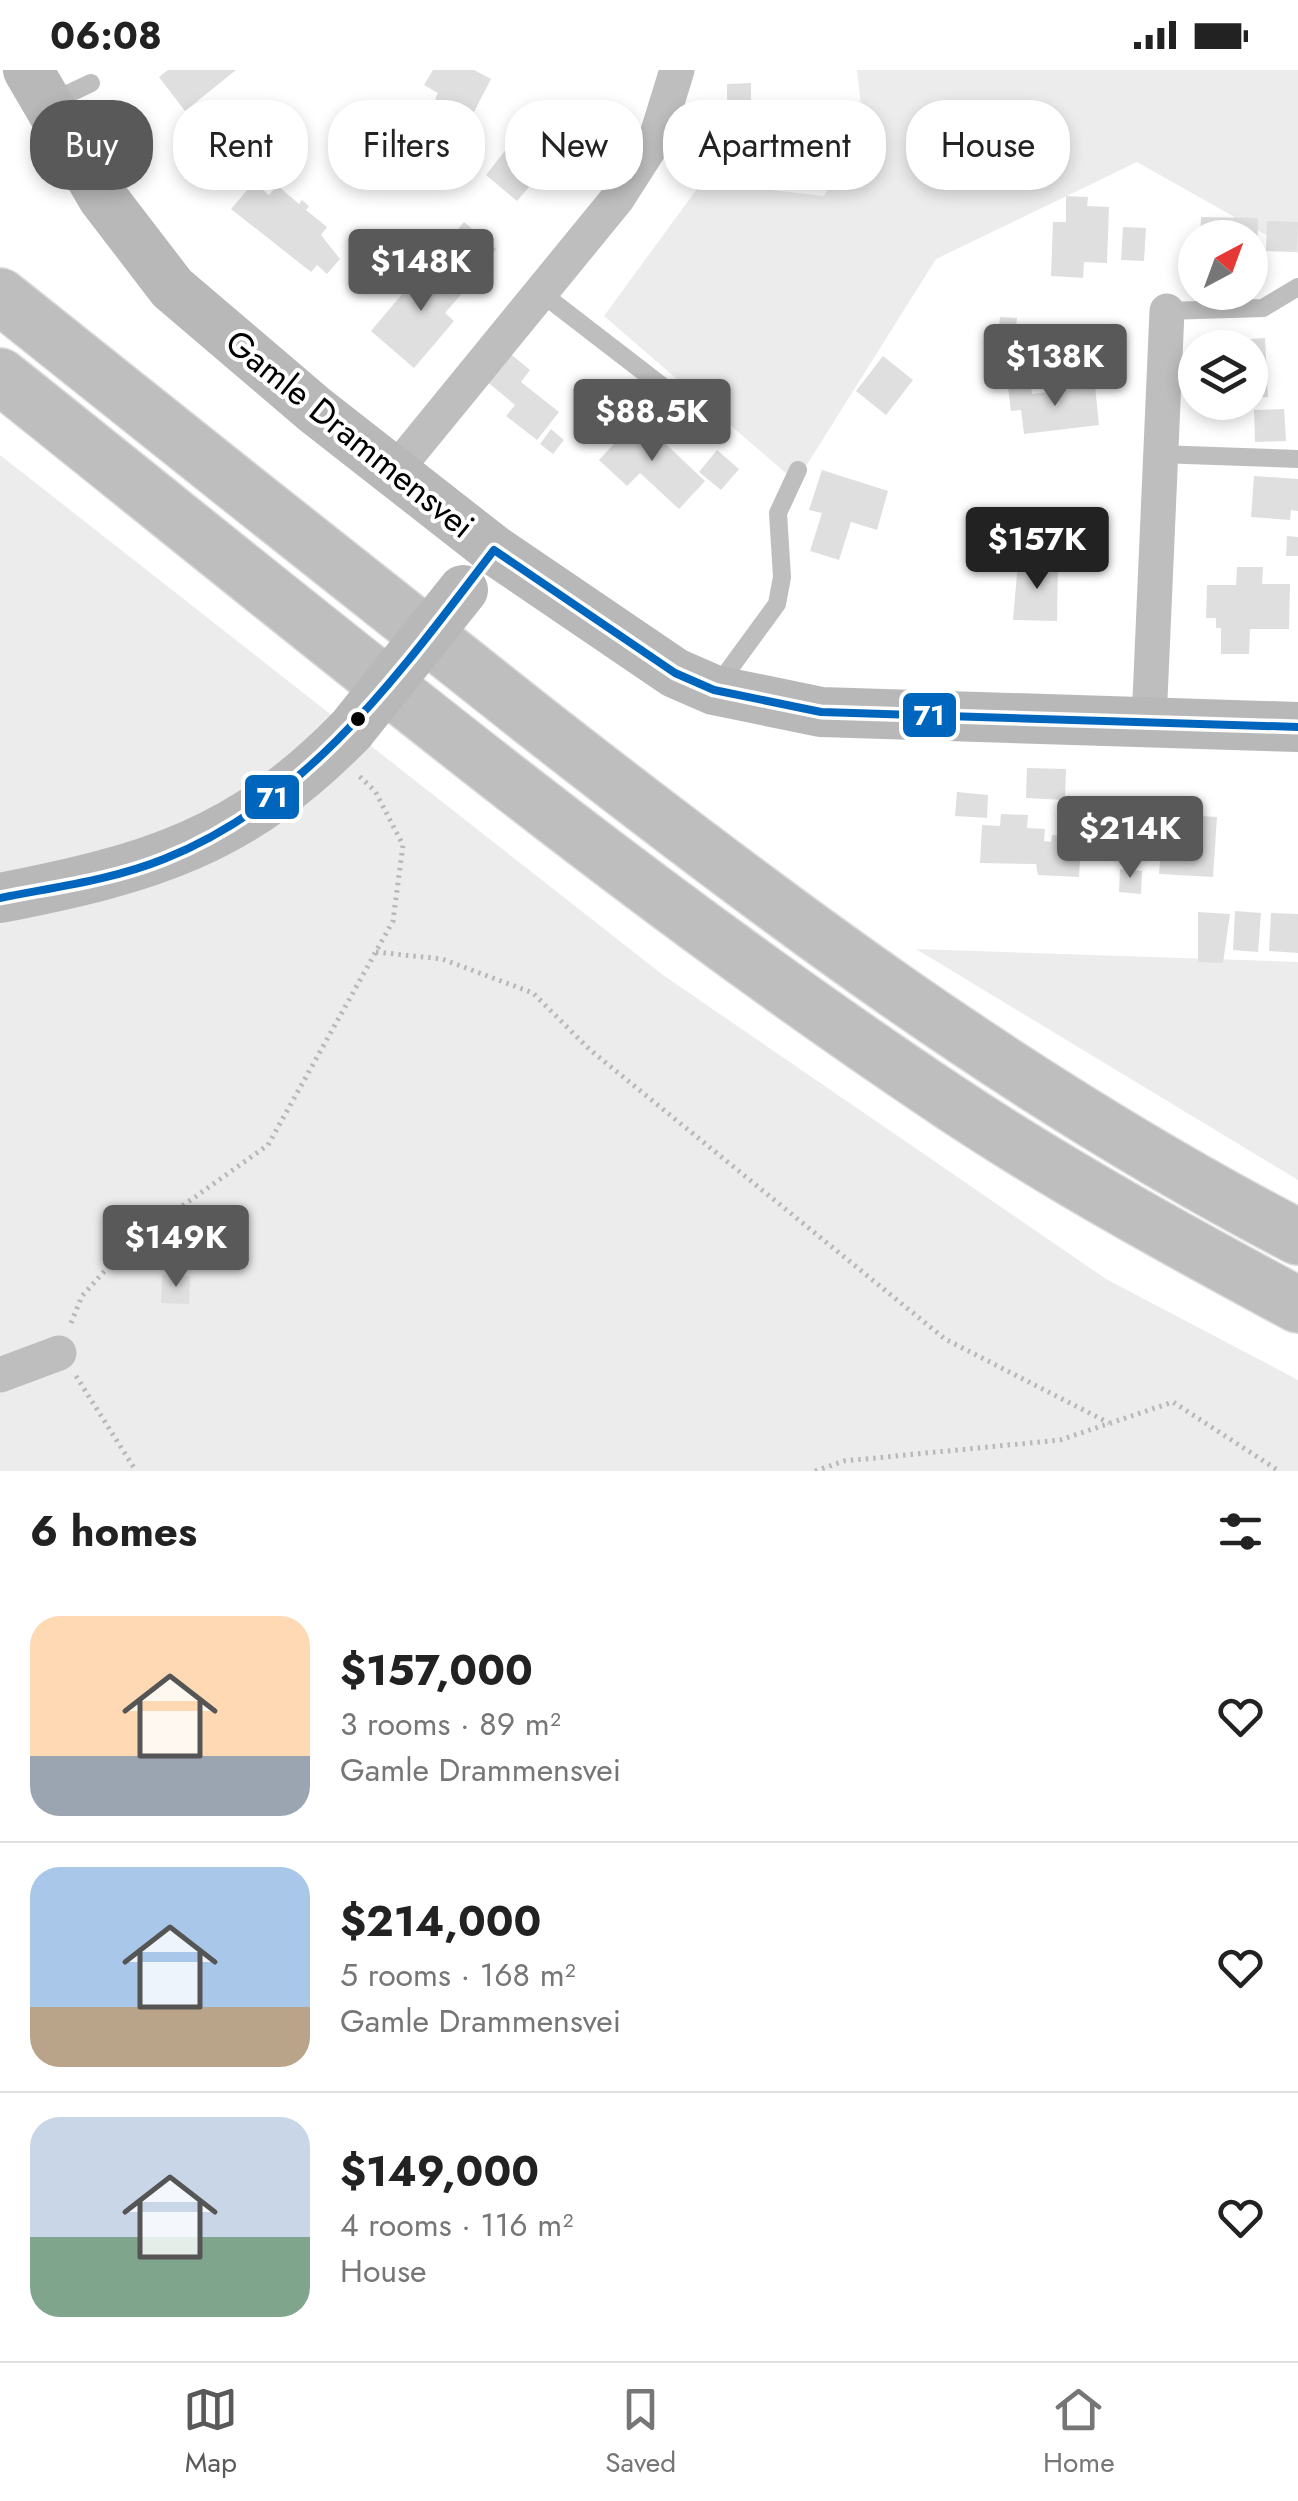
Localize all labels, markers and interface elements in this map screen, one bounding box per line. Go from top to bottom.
text: 06:08 [50,8,162,63]
chip: Buy [30,100,153,190]
chip: Rent [173,100,308,190]
chip: Filters [328,100,485,190]
chip: New [505,100,643,190]
chip: Apartment [663,100,886,190]
chip: House [906,100,1070,190]
north arrow [1178,220,1268,310]
map controls [1178,220,1268,420]
pin: $148K [351,229,491,314]
text: $148K [371,238,471,284]
street label: Gamle Drammensvei [215,318,485,550]
pin: $138K [985,324,1125,409]
button: layers [1178,330,1268,420]
text: $138K [1006,333,1104,379]
pin: $88.5K [571,379,733,464]
text: $88.5K [596,388,708,434]
pin: $157K [967,507,1107,592]
text: $157K [988,516,1086,562]
line badge: 71 [901,691,958,739]
text: 71 [913,695,945,736]
unlabelled marker [348,709,368,729]
line badge: 71 [243,773,301,821]
text: 71 [256,777,288,818]
pin: $214K [1060,796,1200,881]
text: $214K [1079,805,1181,851]
pin: $149K [106,1205,246,1290]
text: $149K [125,1214,227,1260]
text: 6 homes [30,1501,197,1562]
icon: filters [1213,1504,1268,1559]
text: $157,000 [340,1640,533,1701]
icon: home [110,1656,230,1776]
icon: heart [1213,1689,1268,1744]
text: 3 rooms · 89 m² [340,1701,561,1747]
text: Gamle Drammensvei [340,1747,621,1793]
text: $214,000 [340,1891,541,1952]
icon: home [110,1907,230,2027]
icon: heart [1213,1940,1268,1995]
text: 5 rooms · 168 m² [340,1952,576,1998]
text: Gamle Drammensvei [340,1998,621,2044]
text: $149,000 [340,2141,539,2202]
icon: home [110,2157,230,2277]
icon: heart [1213,2190,1268,2245]
text: 4 rooms · 116 m² [340,2202,573,2248]
text: House [340,2248,427,2294]
tab: Map [183,2382,238,2483]
tab: Saved [605,2382,676,2483]
tab: Home [1043,2382,1115,2483]

